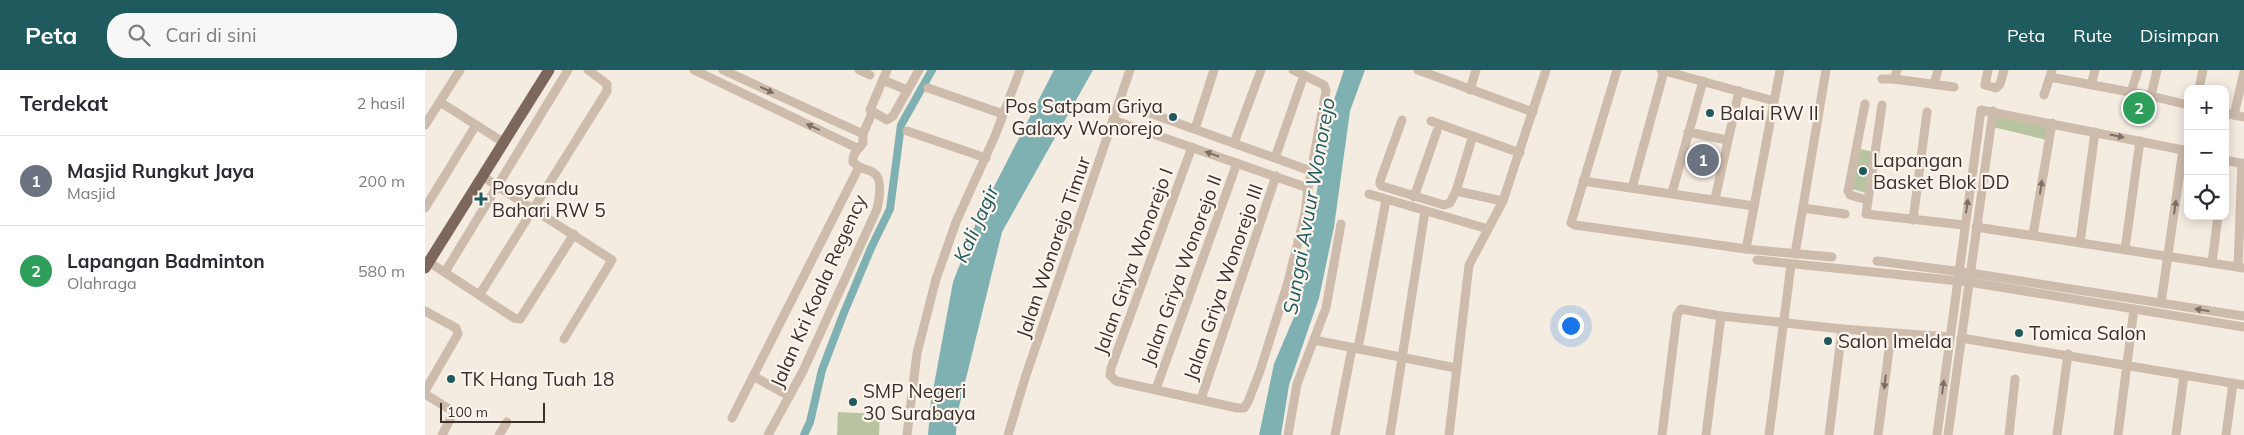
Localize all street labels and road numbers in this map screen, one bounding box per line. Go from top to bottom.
street label: Jalan Wonorejo Timur [1011,153,1095,341]
street label: Jalan Griya Wonorejo I [1088,165,1178,357]
street label: Jalan Griya Wonorejo II [1135,171,1227,369]
street label: Jalan Griya Wonorejo III [1178,181,1268,383]
street label: Jalan Kri Koala Regency [765,191,871,391]

